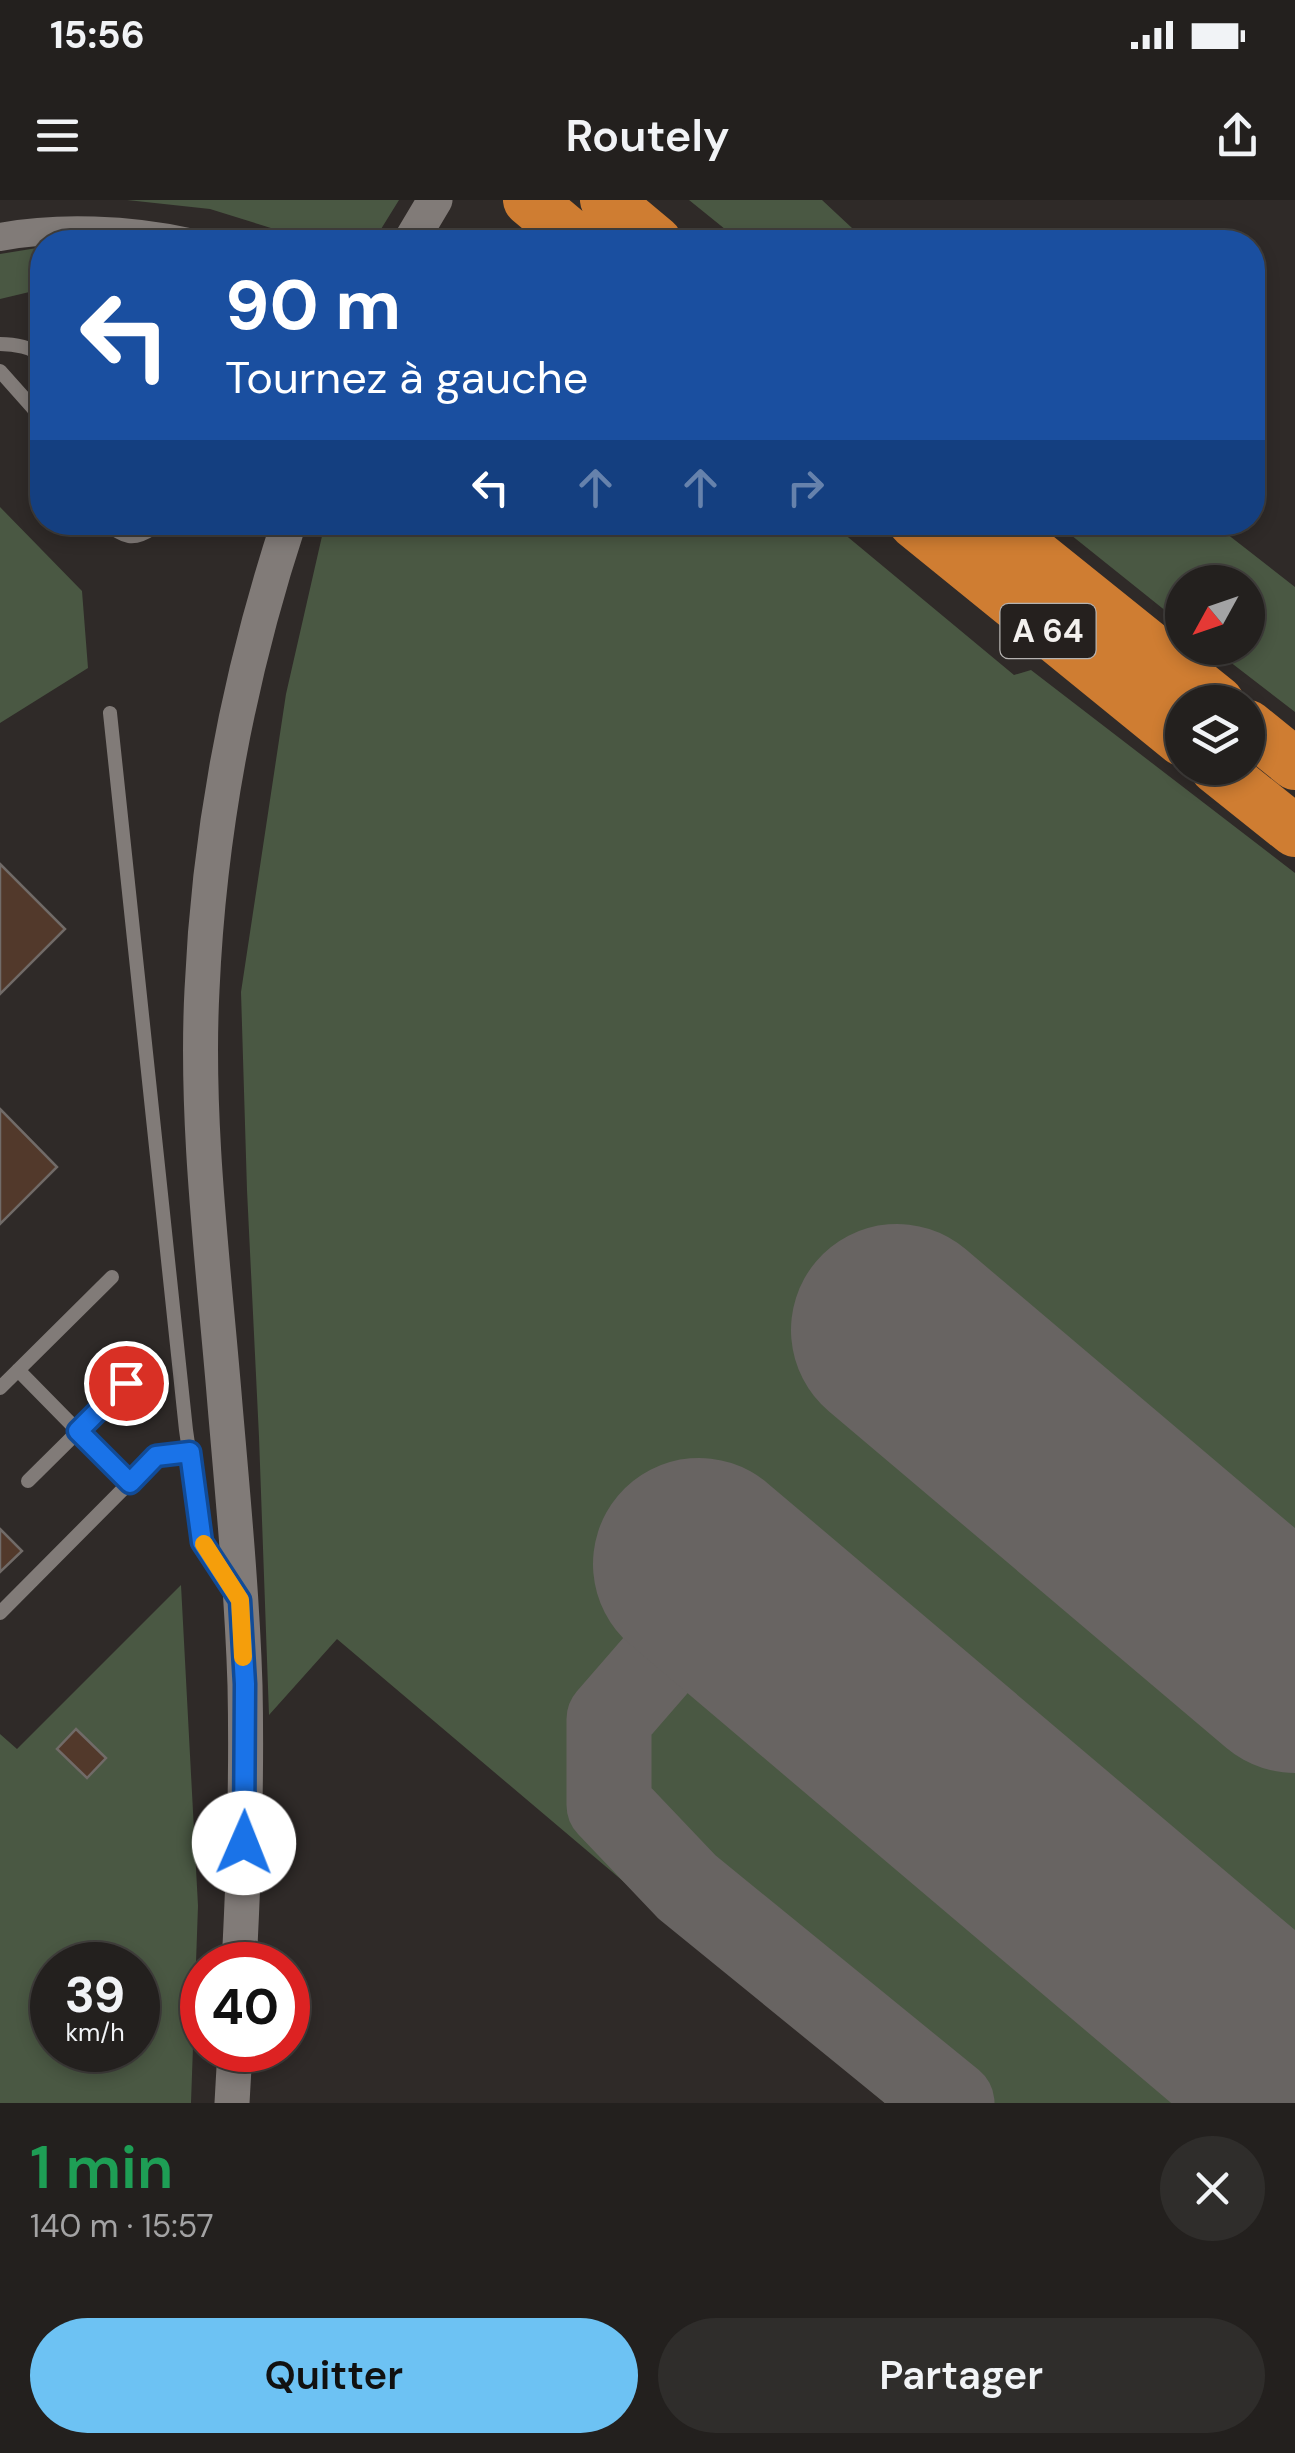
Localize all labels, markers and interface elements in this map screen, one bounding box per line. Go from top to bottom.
text: 15:56 [50,10,145,60]
text: Routely [566,106,729,165]
icon: menu [30,108,85,163]
icon: share [1210,108,1265,163]
text: 90 m [225,260,401,351]
icon: left [60,270,190,400]
text: Tournez à gauche [225,348,588,407]
icon: left [463,460,518,515]
icon: ahead [568,460,623,515]
icon: ahead [673,460,728,515]
icon: right [778,460,833,515]
north arrow [1165,565,1265,665]
map controls [1165,565,1265,785]
road number: A 64 [1000,604,1096,658]
button: layers [1165,685,1265,785]
pin [84,1341,169,1426]
icon: arrive [99,1356,154,1411]
position arrow [192,1791,296,1895]
speed limit sign: 40 [180,1942,310,2072]
text: 39 [65,1962,125,2028]
text: km/h [65,2016,125,2049]
text: 1 min [30,2128,173,2207]
button: close [1160,2136,1265,2241]
text: 140 m · 15:57 [30,2205,214,2247]
button: Quitter [30,2318,638,2433]
button: Partager [658,2318,1265,2433]

